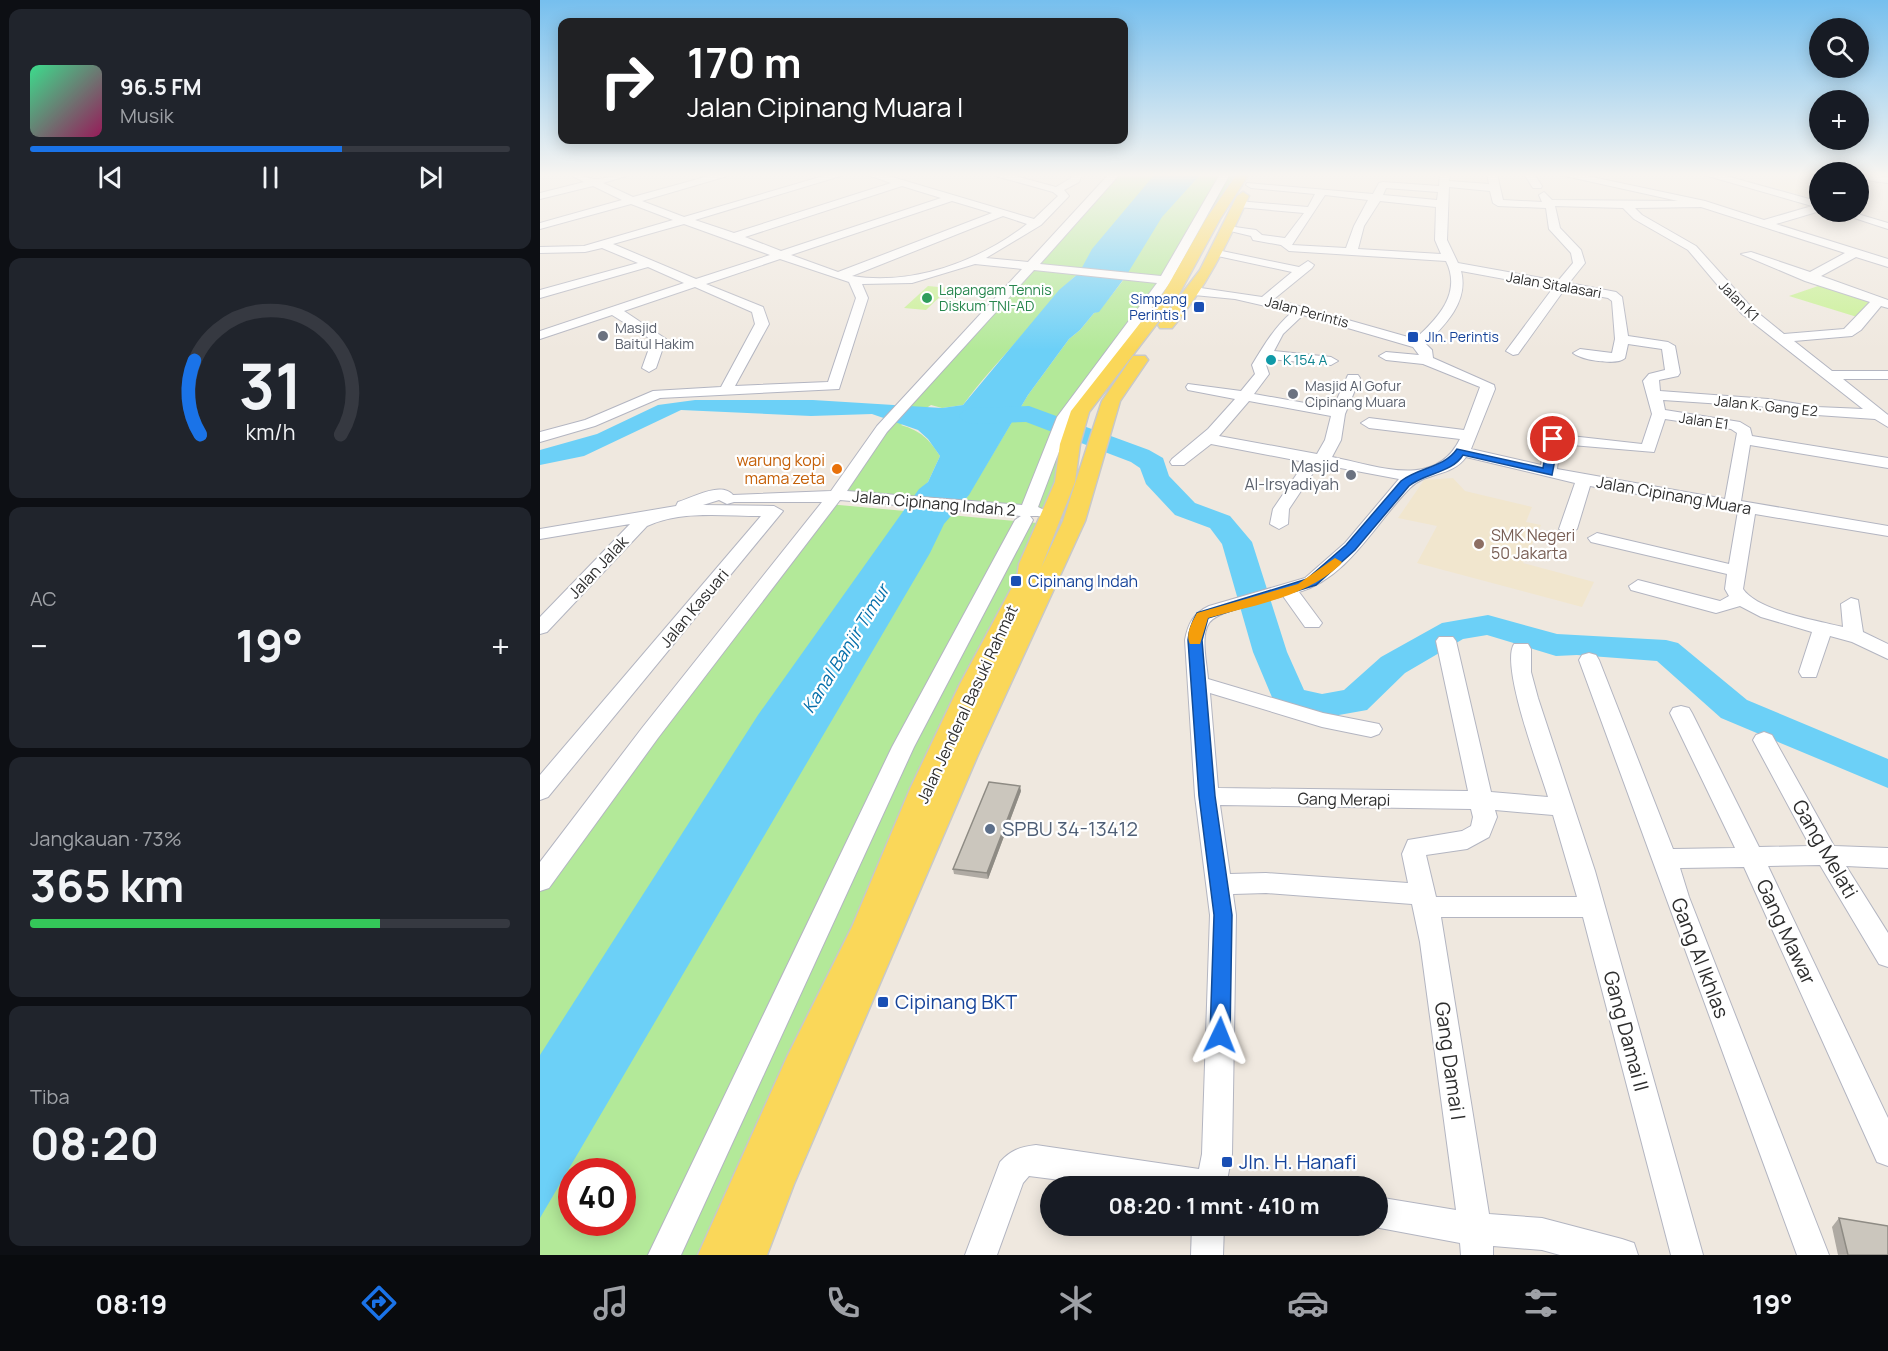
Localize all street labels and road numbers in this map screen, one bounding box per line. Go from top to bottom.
street label: Jalan Sitalasari [1505,267,1603,302]
street label: Jalan K1 [1715,276,1764,325]
street label: Jalan Perintis [1263,291,1351,332]
street label: Jalan K. Gang E2 [1713,391,1819,420]
street label: Jalan E1 [1678,408,1730,433]
street label: Jalan Cipinang Muara [1595,471,1753,519]
street label: Jalan Cipinang Indah 2 [851,485,1017,521]
street label: Jalan Jalak [563,530,634,603]
street label: Jalan Kasuari [655,564,733,652]
street label: Jalan Jenderal Basuki Rahmat [911,601,1023,807]
street label: Gang Merapi [1297,787,1391,811]
street label: Gang Melati [1786,794,1865,903]
street label: Gang Mawar [1750,875,1823,989]
street label: Gang Al Ikhlas [1665,894,1736,1022]
street label: Gang Damai II [1597,968,1656,1094]
street label: Gang Damai I [1429,1000,1472,1122]

